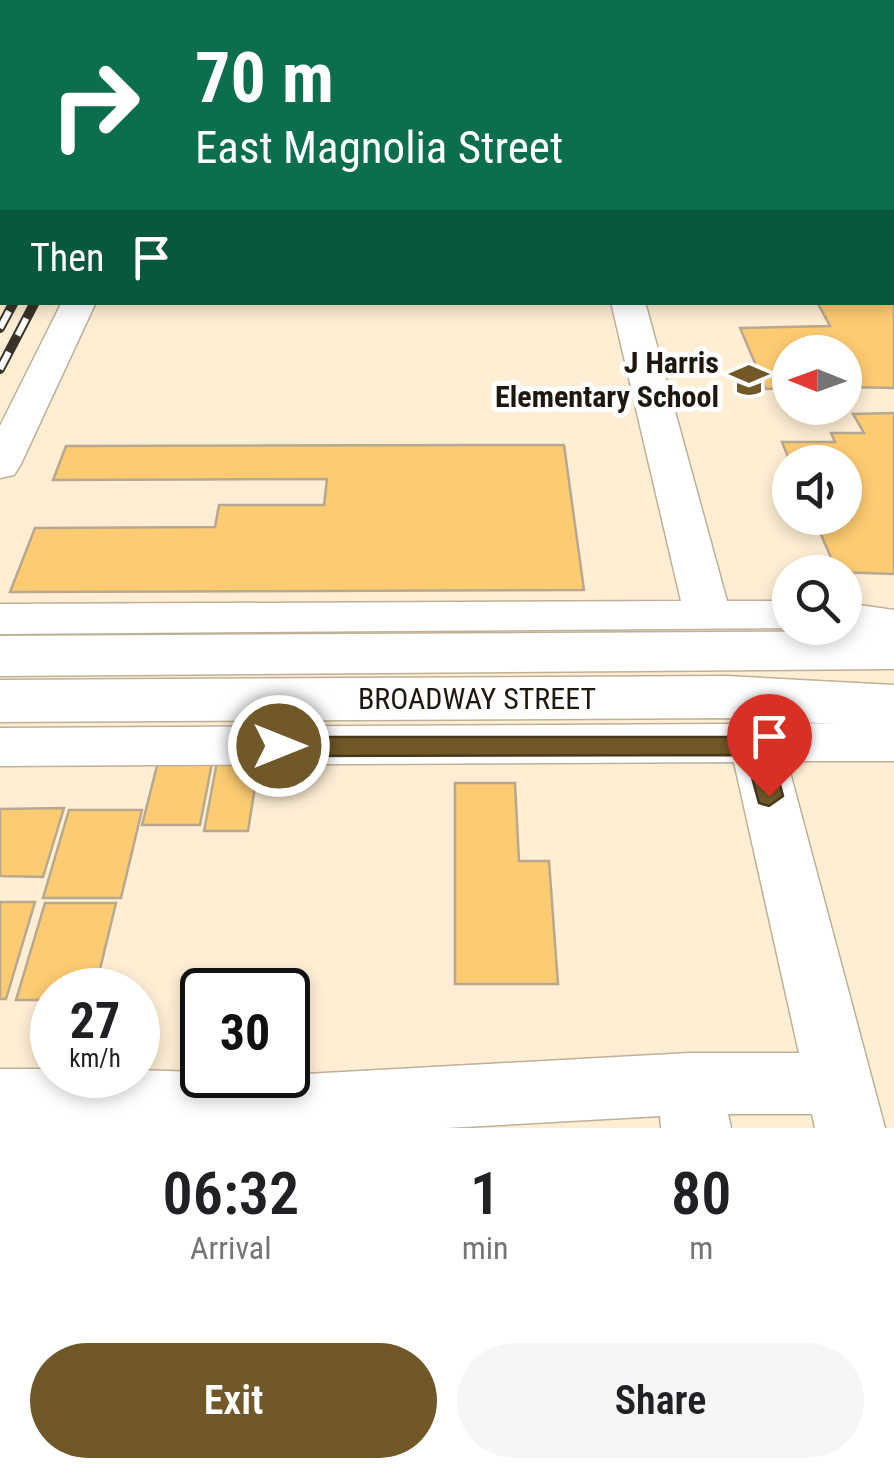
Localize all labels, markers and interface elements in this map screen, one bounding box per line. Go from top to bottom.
text: 70 m [195,37,334,119]
icon: right [30,40,160,170]
text: East Magnolia Street [195,121,563,174]
icon: arrive [124,230,179,285]
text: Then [30,236,104,280]
north arrow [772,335,862,425]
map controls [772,335,862,645]
place label: J Harris Elementary School [495,345,719,414]
school or university icon: J Harris Elementary School [728,359,770,401]
button: sound [772,445,862,535]
button: search [772,555,862,645]
street label: BROADWAY STREET [358,681,596,716]
position arrow [227,694,331,798]
pin [727,694,812,797]
icon: arrive [742,709,797,764]
speed limit sign: 30 [180,968,310,1098]
text: 27 [70,992,120,1050]
text: km/h [69,1044,121,1073]
text: 06:32 [163,1158,299,1229]
text: 1 [470,1158,500,1229]
text: 80 [671,1158,731,1229]
text: Arrival [190,1229,272,1267]
text: min [462,1229,509,1267]
text: m [689,1229,713,1267]
button: Exit [30,1343,437,1458]
button: Share [457,1343,864,1458]

